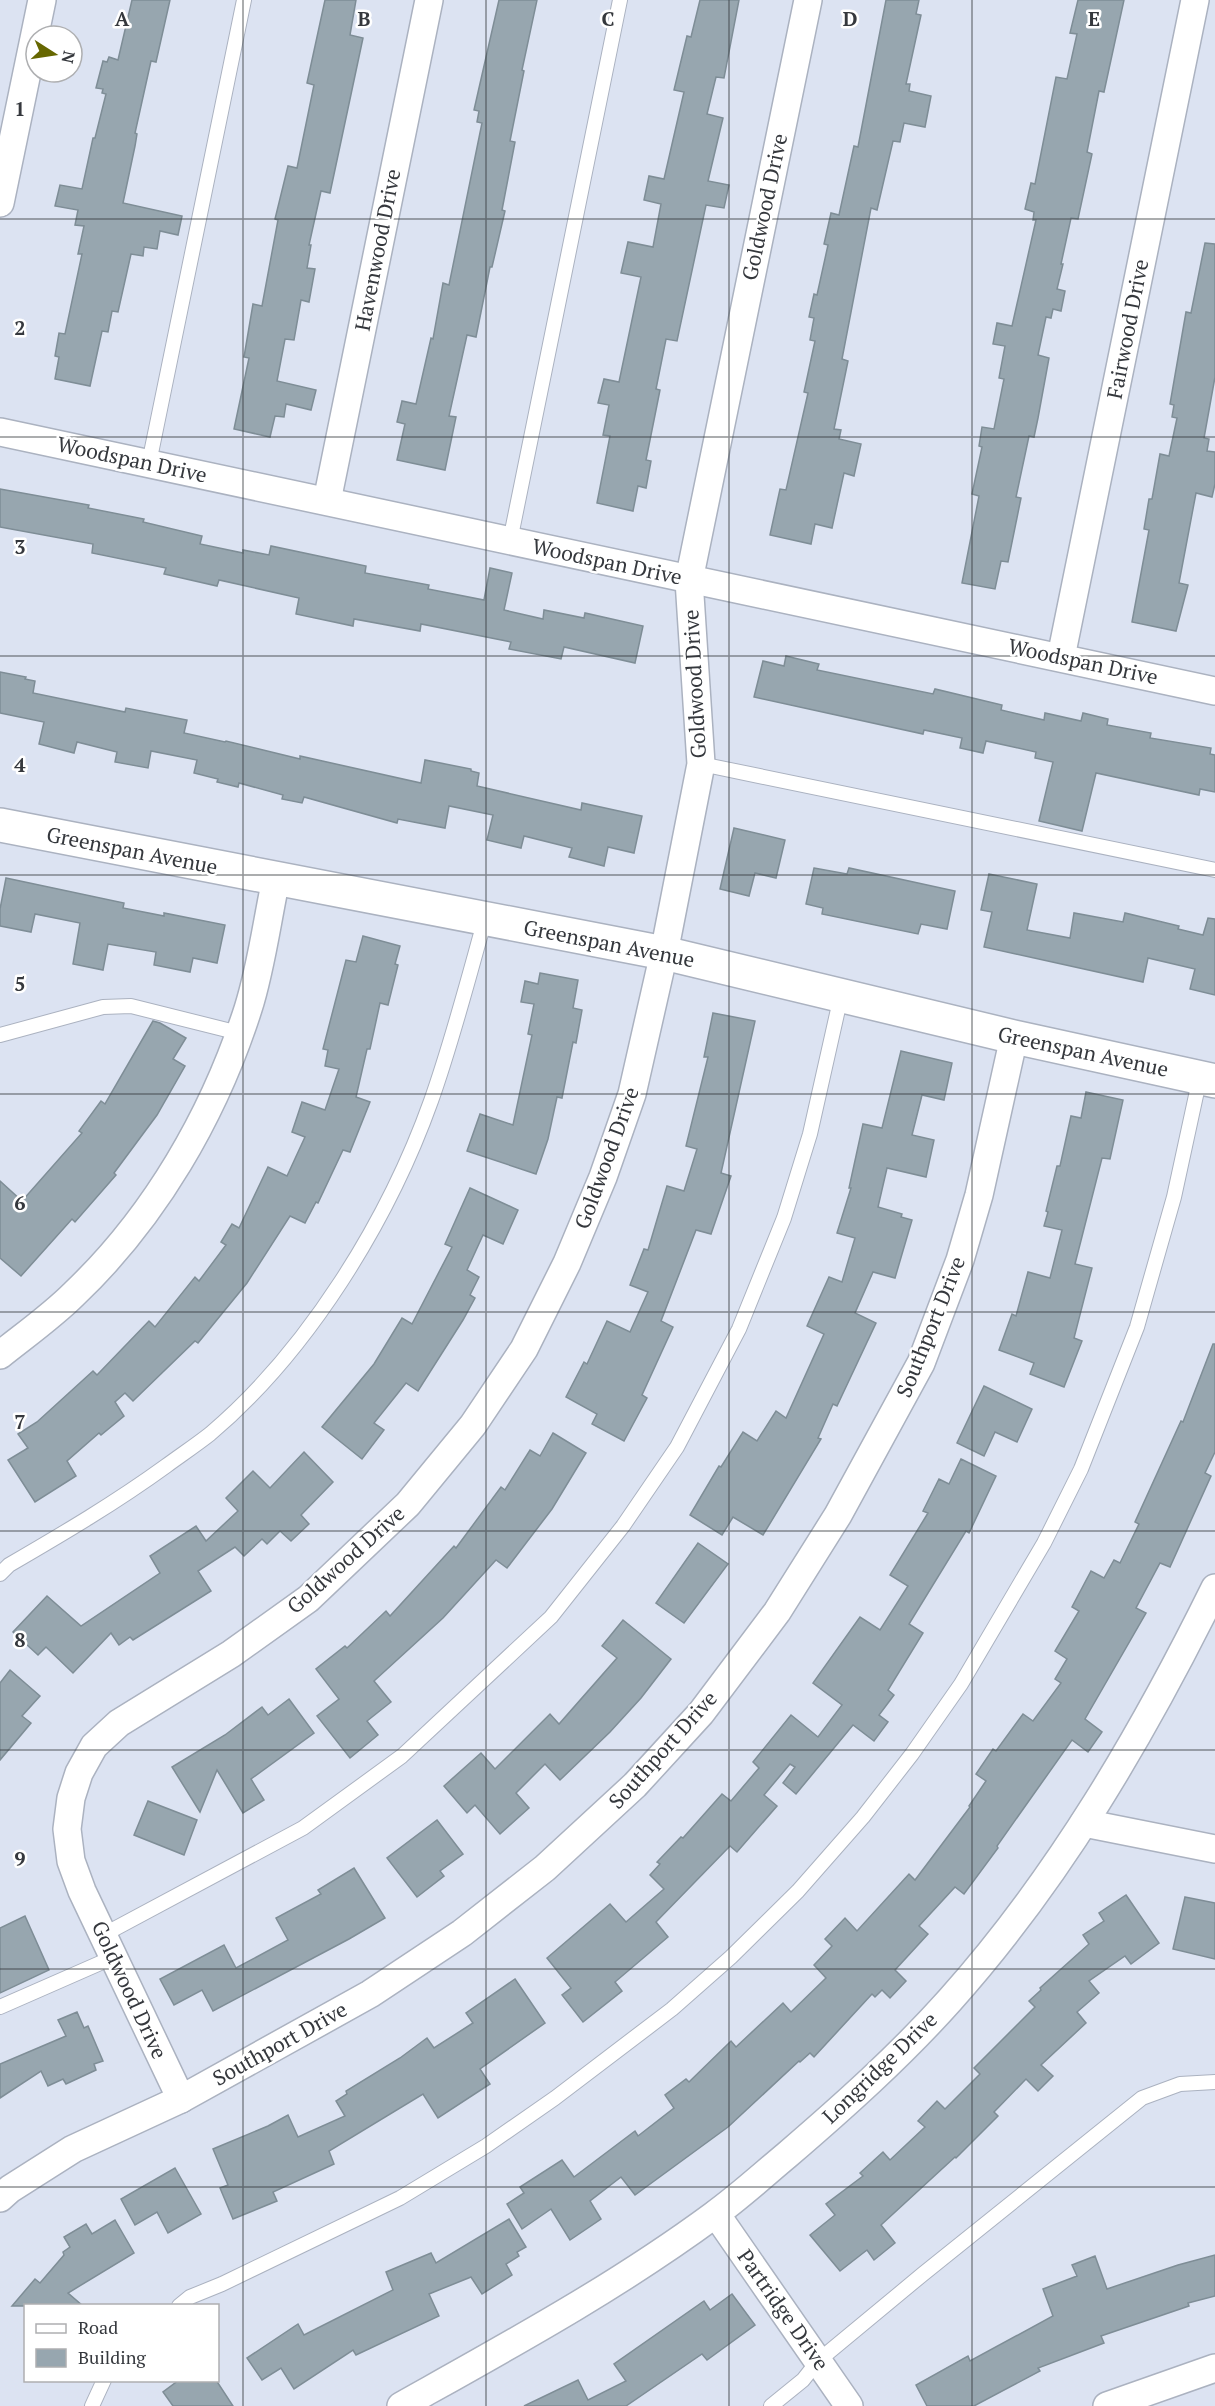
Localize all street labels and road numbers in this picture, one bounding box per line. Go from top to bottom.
street label: Goldwood Drive [735,131,793,283]
street label: Havenwood Drive [348,166,406,333]
street label: Fairwood Drive [1100,257,1154,401]
street label: Woodspan Drive [55,429,210,489]
street label: Woodspan Drive [530,531,685,591]
street label: Goldwood Drive [676,609,712,759]
street label: Woodspan Drive [1006,631,1161,691]
street label: Greenspan Avenue [44,820,220,880]
street label: Greenspan Avenue [521,913,697,973]
street label: Greenspan Avenue [995,1019,1171,1083]
street label: Goldwood Drive [567,1083,645,1233]
street label: Southport Drive [889,1252,971,1401]
street label: Goldwood Drive [281,1499,410,1620]
street label: Southport Drive [602,1684,723,1814]
street label: Goldwood Drive [86,1916,174,2063]
street label: Southport Drive [207,1995,352,2092]
street label: Longridge Drive [816,2005,943,2129]
street label: Partridge Drive [732,2243,836,2376]

